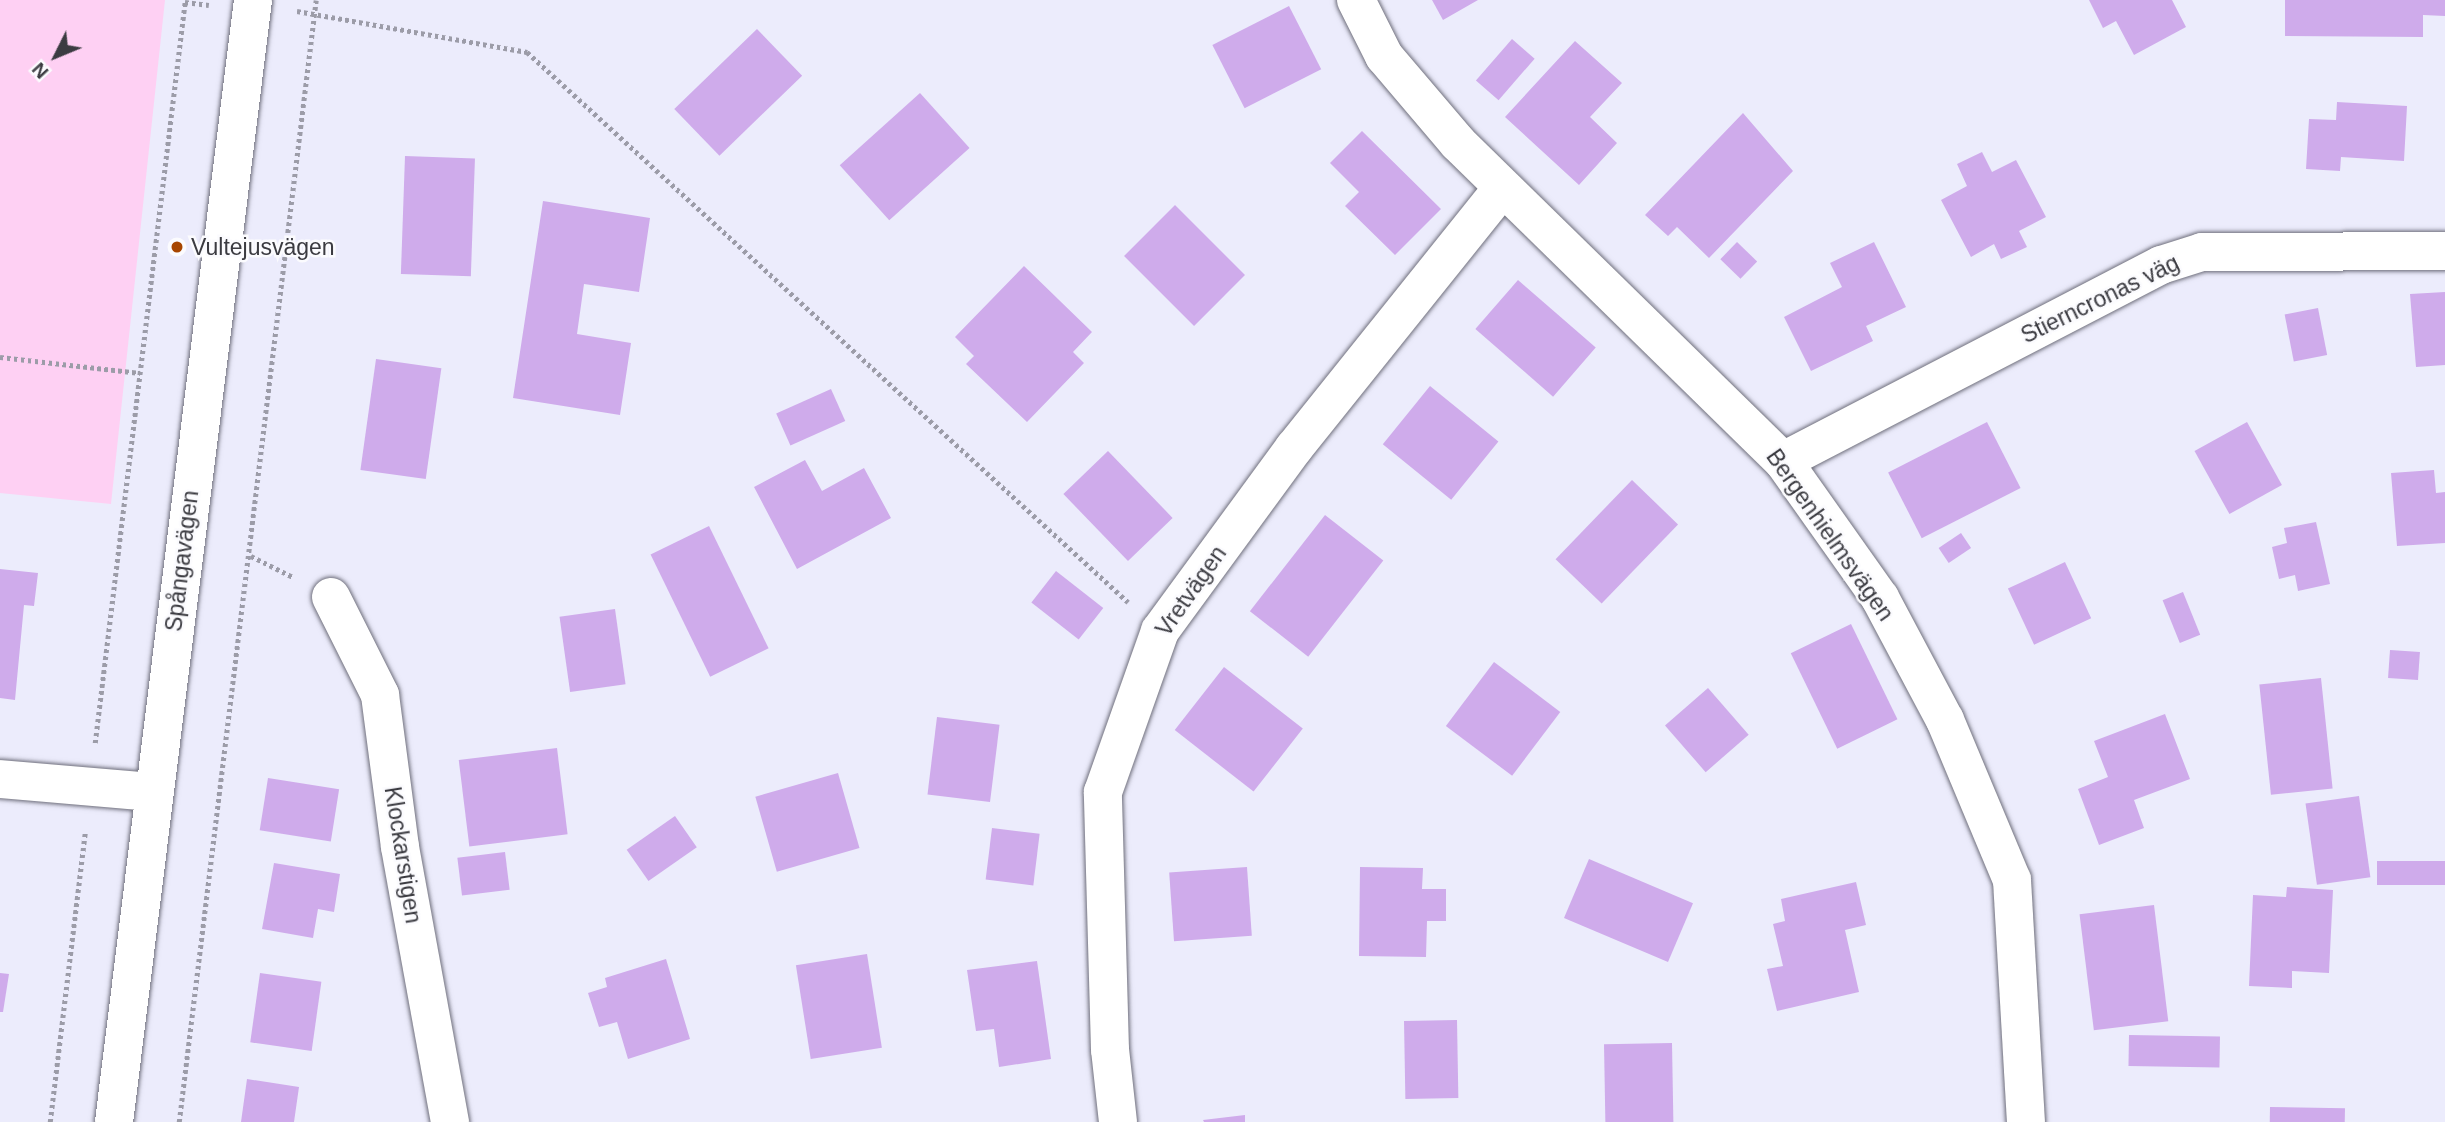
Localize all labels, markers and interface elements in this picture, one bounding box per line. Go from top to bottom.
north arrow [21,21,91,91]
text: N [28,58,53,83]
place label: Vultejusvägen [191,233,335,261]
marker: Vultejusvägen [169,239,185,255]
street label: Stierncronas väg [2016,249,2184,349]
street label: Bergenhielmsvägen [1760,444,1900,626]
street label: Spångavägen [160,489,204,633]
street label: Vretvägen [1150,540,1232,642]
street label: Klockarstigen [379,785,427,925]

